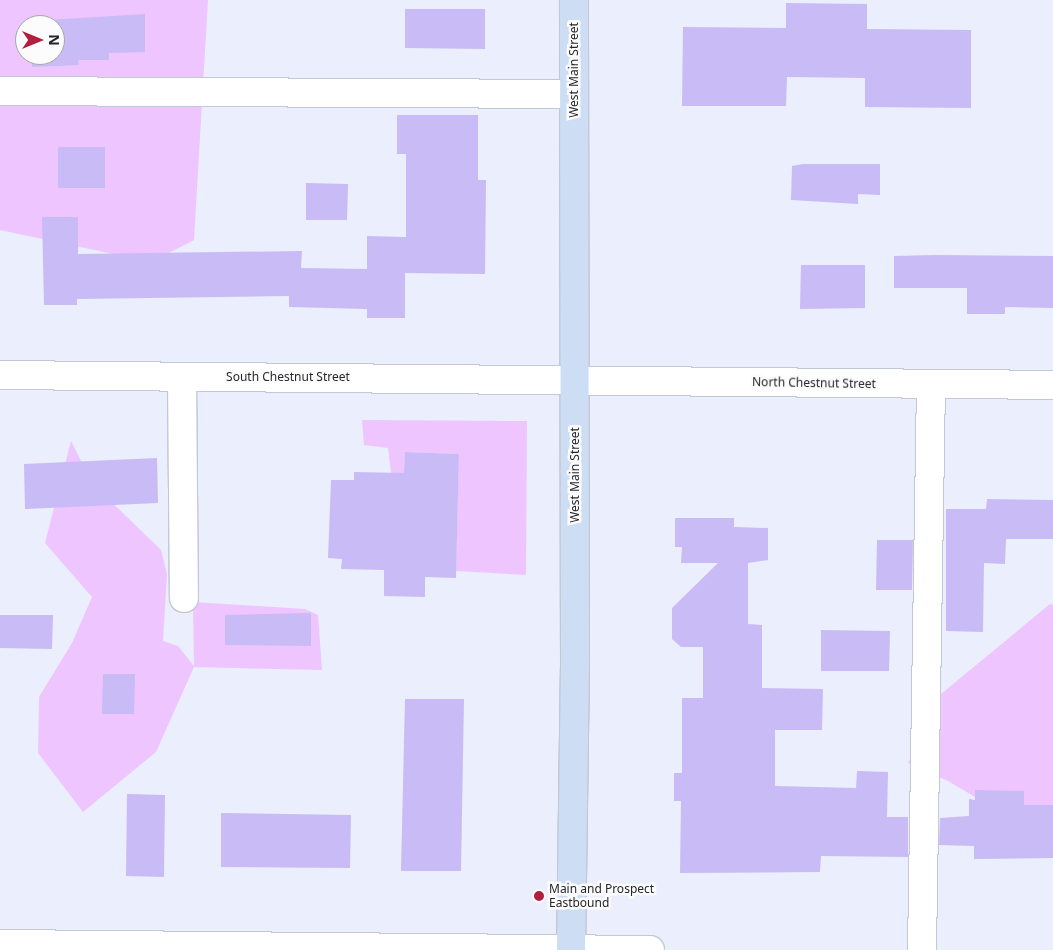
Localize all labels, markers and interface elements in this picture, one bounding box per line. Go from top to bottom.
north arrow [15,15,65,65]
street label: West Main Street [567,22,581,118]
text: N [45,34,64,46]
street label: South Chestnut Street [226,370,350,384]
street label: North Chestnut Street [752,375,876,391]
street label: West Main Street [568,427,582,523]
place label: Main and Prospect Eastbound [549,882,654,910]
marker: Main and Prospect Eastbound [533,890,545,902]

